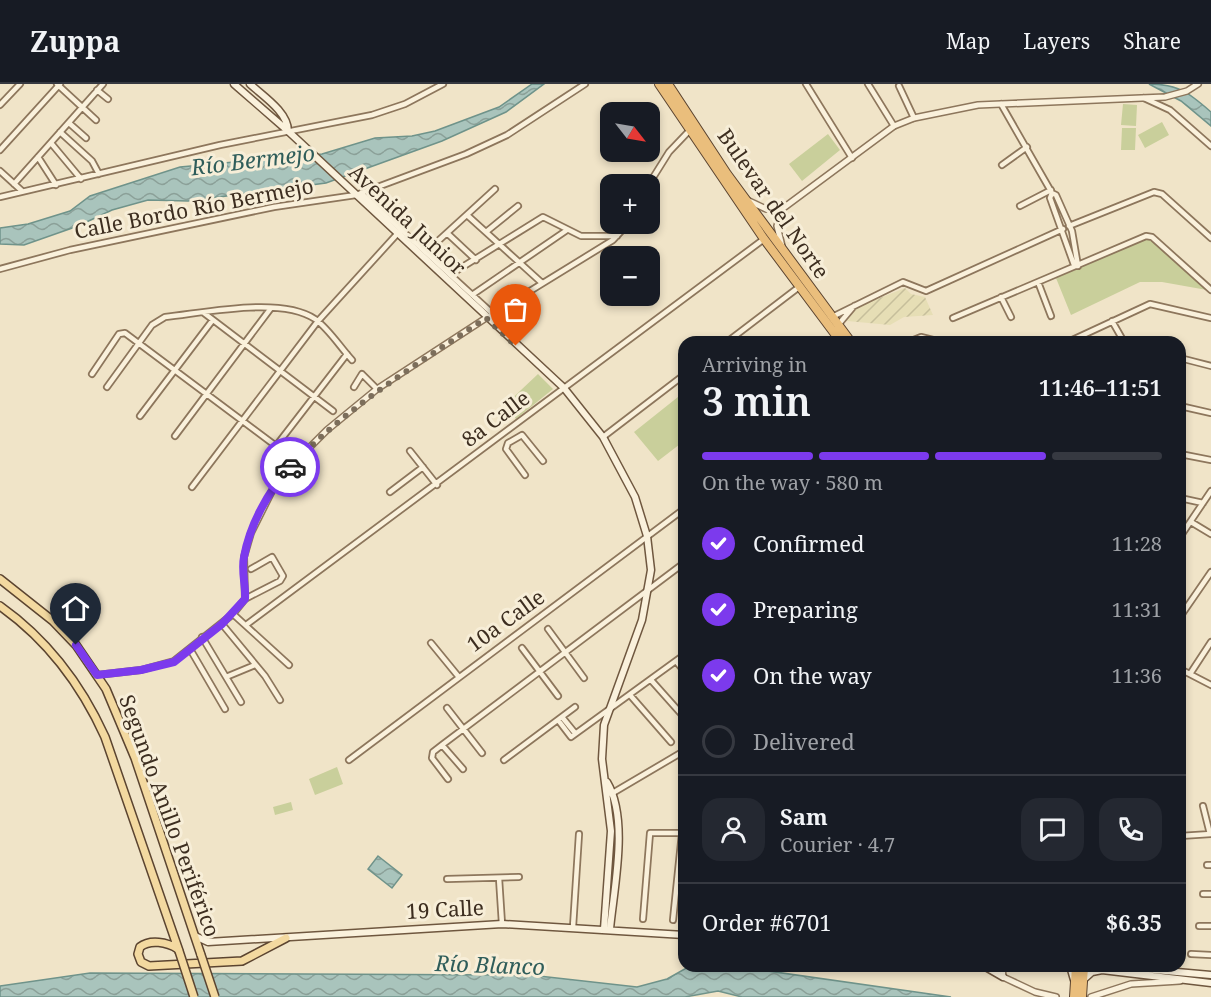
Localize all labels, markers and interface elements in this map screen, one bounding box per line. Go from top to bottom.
text: Zuppa [30,22,120,60]
text: Map [946,27,990,55]
text: Layers [1023,27,1090,55]
text: Share [1123,27,1181,55]
north arrow [600,102,660,162]
map controls [600,102,660,306]
street label: Bulevar del Norte [712,123,836,284]
water label: Río Bermejo [188,137,317,182]
street label: Avenida Junior [343,158,472,281]
street label: Calle Bordo Río Bermejo [72,171,316,245]
button: + [600,174,660,234]
button: − [600,246,660,306]
pin [490,284,541,346]
icon: bag [499,293,532,326]
text: Arriving in [702,351,807,378]
text: 11:46–11:51 [1039,372,1162,402]
text: 3 min [702,374,811,427]
street label: 8a Calle [456,384,535,453]
courier [260,437,320,497]
icon: car [274,451,307,484]
text: On the way · 580 m [702,469,883,496]
icon: check [702,527,735,560]
text: Confirmed [753,528,864,558]
text: 11:28 [1112,530,1162,557]
street label: 10a Calle [461,582,550,658]
pin [50,583,101,645]
icon: home [59,592,92,625]
icon: check [702,593,735,626]
text: Preparing [753,594,858,624]
text: 11:31 [1112,596,1162,623]
icon: check [702,659,735,692]
text: On the way [753,660,872,690]
text: 11:36 [1112,662,1162,689]
street label: Segundo Anillo Periférico [113,691,227,941]
text: Delivered [753,726,855,756]
button: person [702,798,765,861]
button: chat [1021,798,1084,861]
button: phone [1099,798,1162,861]
text: Sam [780,801,828,831]
text: Courier · 4.7 [780,831,895,858]
street label: 19 Calle [405,893,485,925]
text: Order #6701 [702,907,832,937]
text: $6.35 [1106,907,1162,937]
water label: Río Blanco [434,947,546,981]

